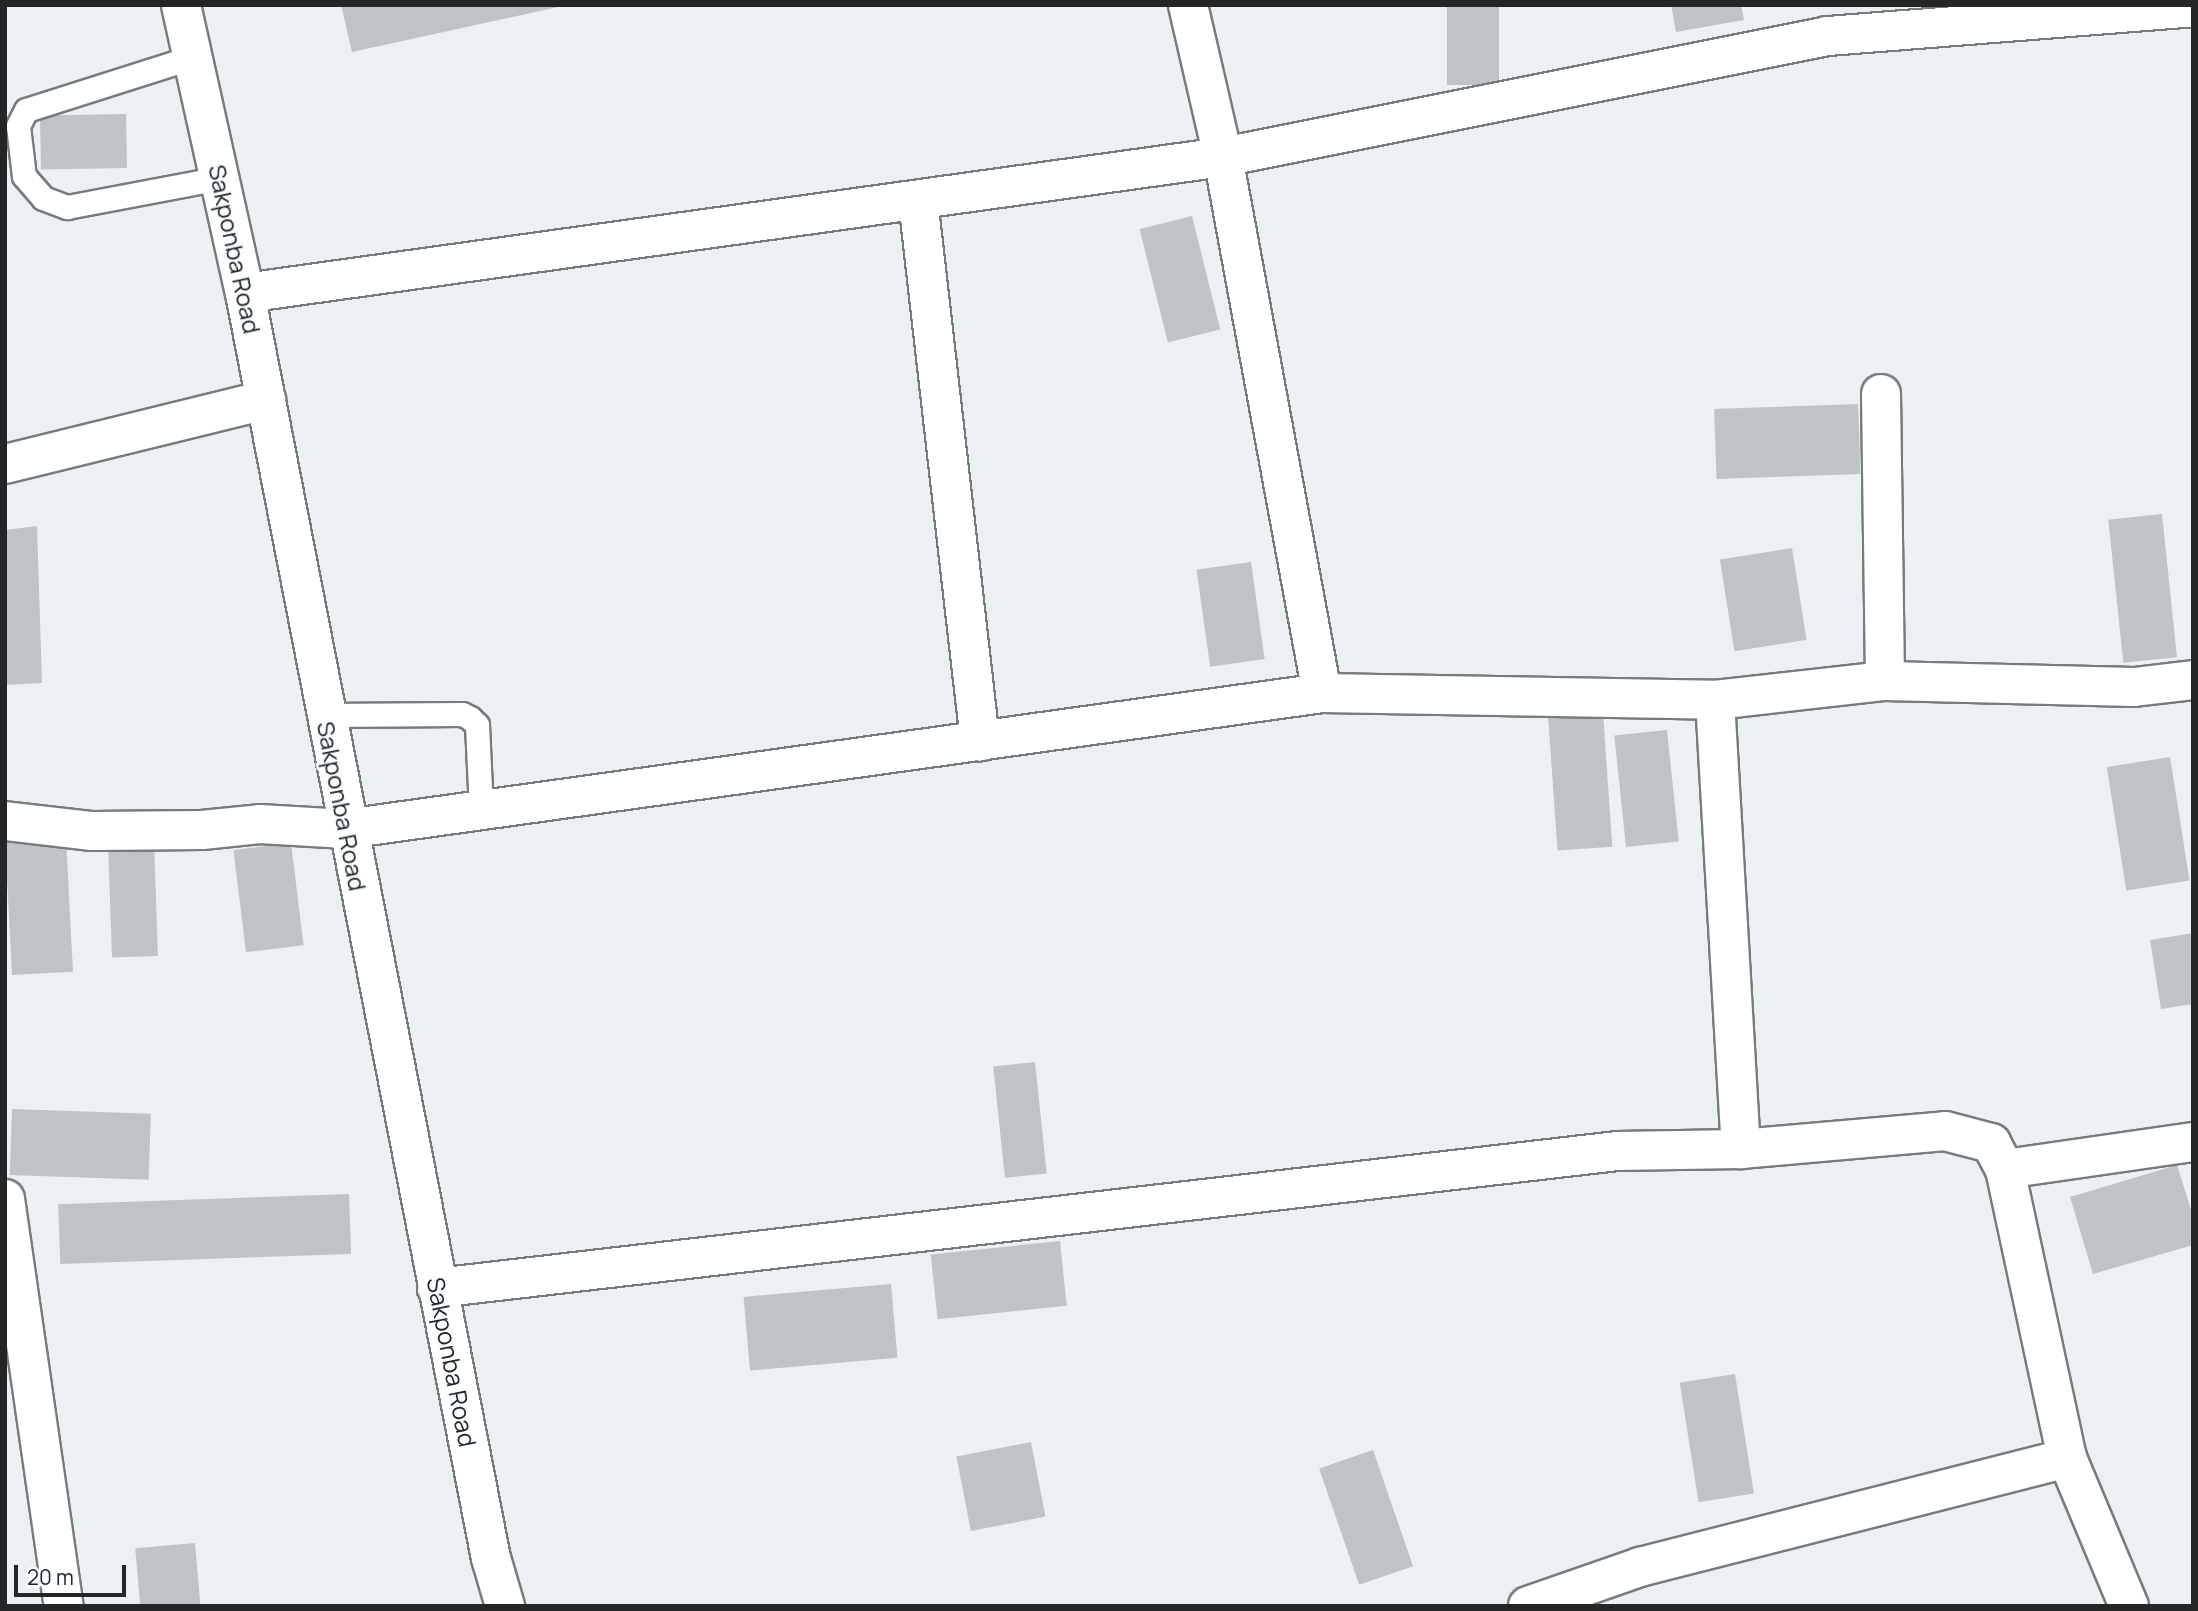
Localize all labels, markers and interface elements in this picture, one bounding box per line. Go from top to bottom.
street label: Sakponba Road [203,162,267,336]
street label: Sakponba Road [311,719,373,893]
street label: Sakponba Road [421,1275,483,1449]
scale bar [18,1552,130,1596]
text: 20 m [27,1563,74,1591]

